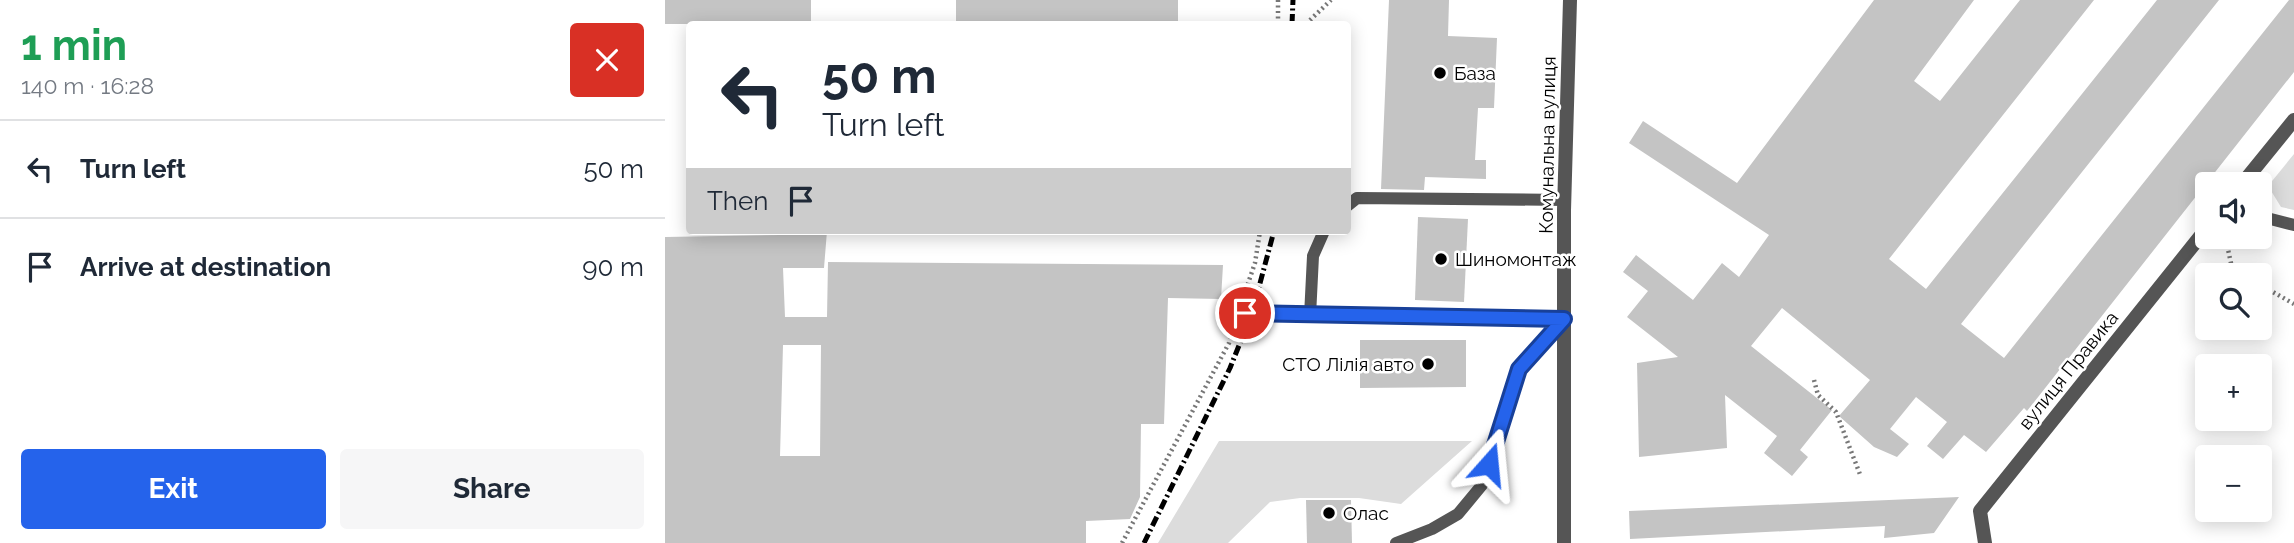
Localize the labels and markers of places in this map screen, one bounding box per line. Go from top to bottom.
place label: База [1454,62,1496,84]
marker: База [1432,65,1448,81]
place label: Шиномонтаж [1455,248,1577,270]
marker: Шиномонтаж [1433,251,1449,267]
pin [1215,283,1275,343]
place label: СТО Лілія авто [1282,353,1414,375]
marker: СТО Лілія авто [1420,356,1436,372]
place label: Олас [1343,502,1389,524]
marker: Олас [1321,505,1337,521]

